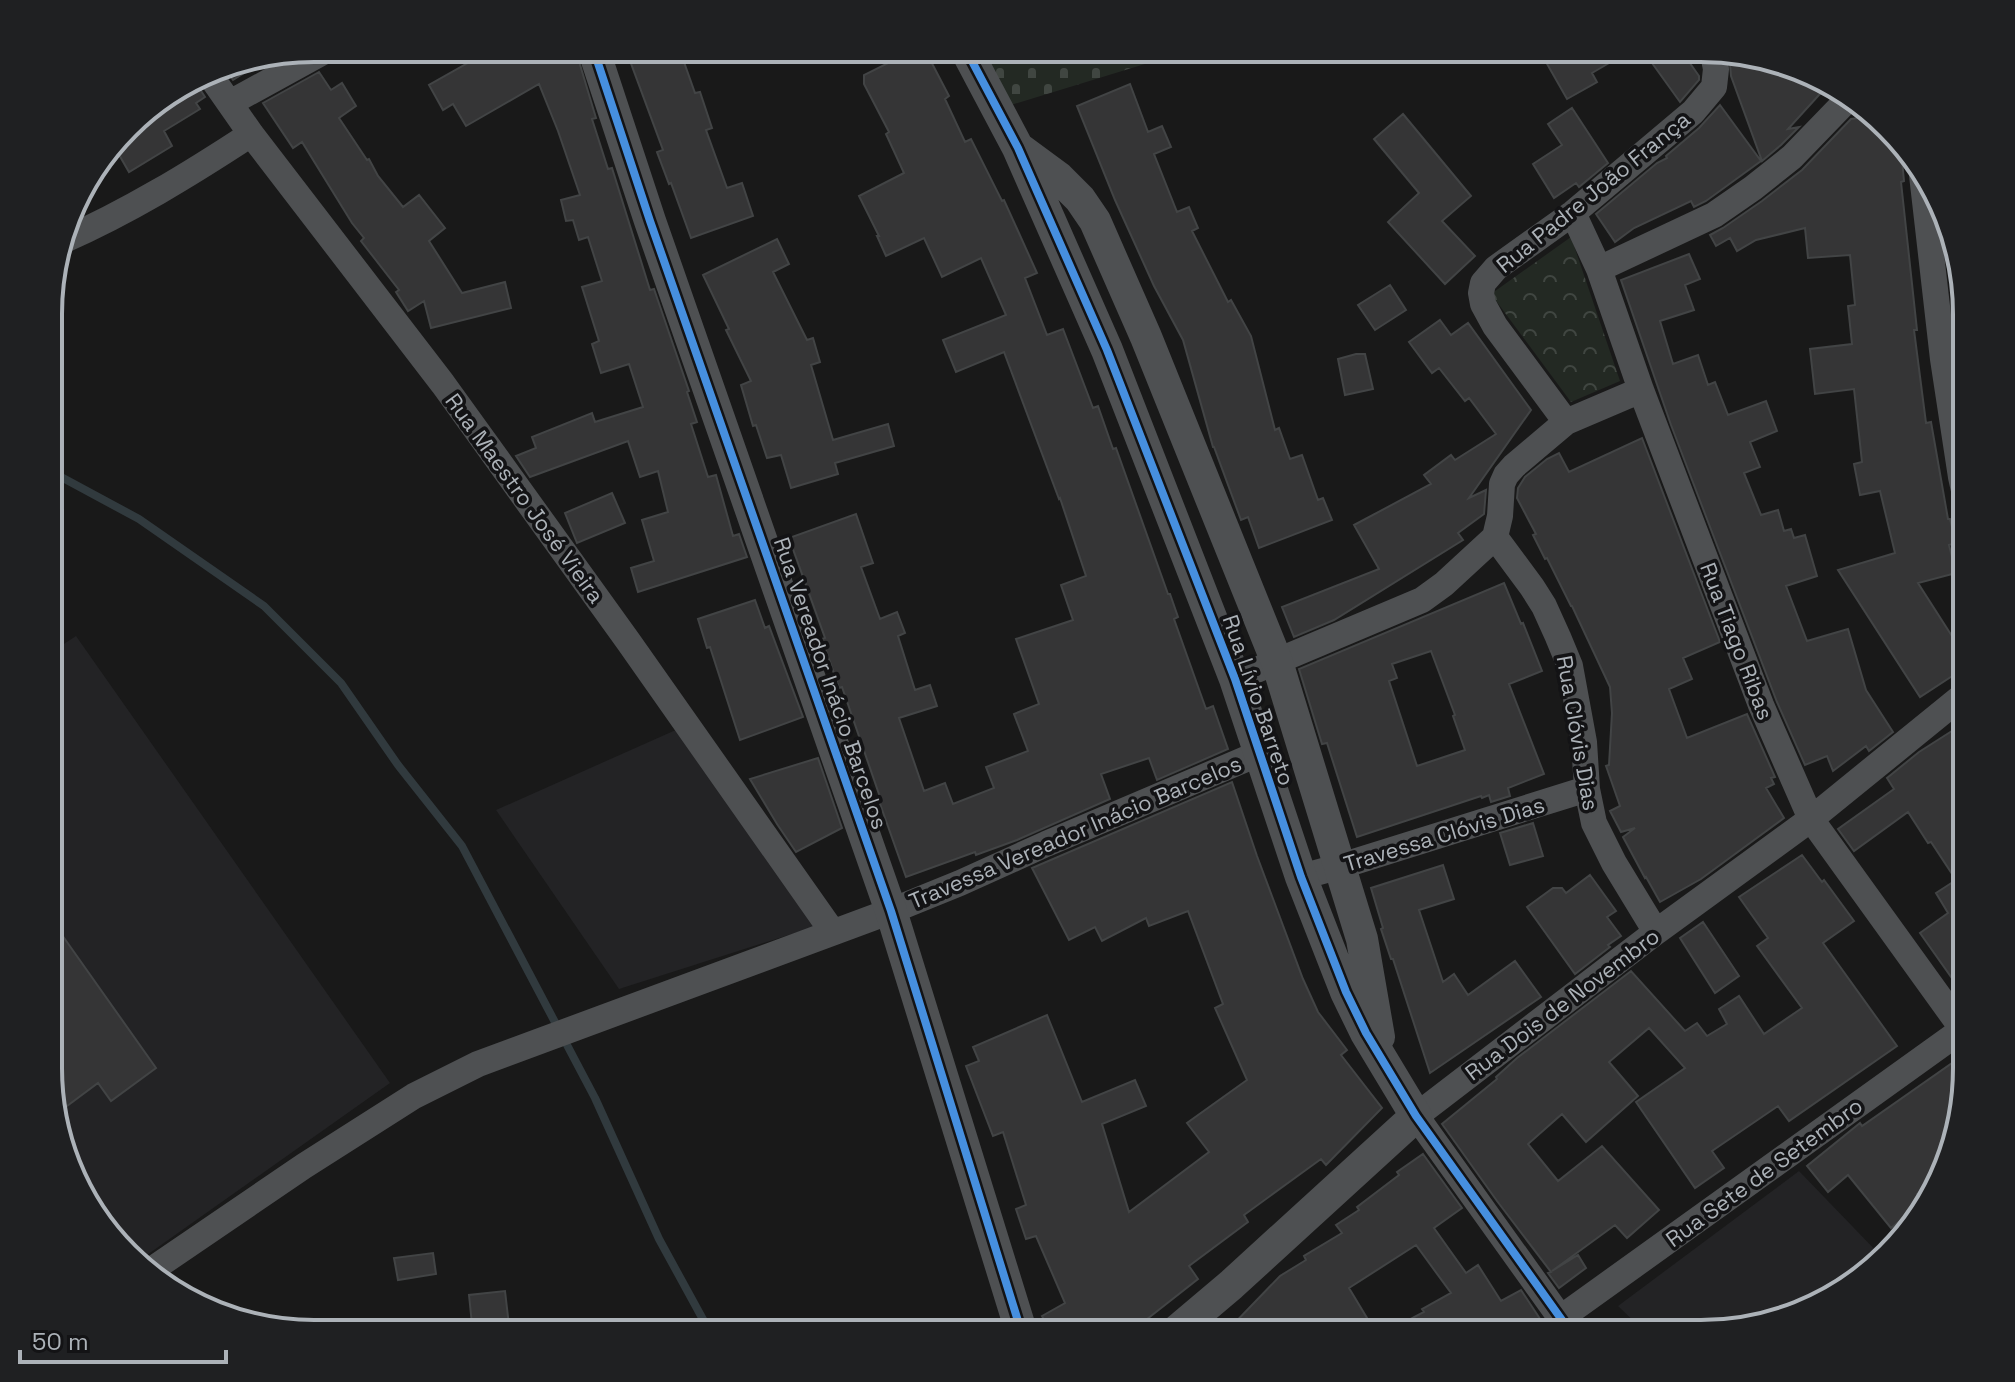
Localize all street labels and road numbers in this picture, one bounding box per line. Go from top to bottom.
street label: Rua Padre João França [1490,105,1696,279]
street label: Rua Maestro José Vieira [439,388,611,609]
street label: Rua Vereador Inácio Barcelos [768,533,894,833]
street label: Rua Tiago Ribas [1694,558,1780,724]
street label: Rua Lívio Barreto [1217,611,1301,789]
street label: Rua Clóvis Dias [1551,653,1605,813]
street label: Travessa Vereador Inácio Barcelos [905,749,1245,915]
street label: Travessa Clóvis Dias [1340,790,1548,878]
street label: Rua Dois de Novembro [1459,922,1665,1086]
street label: Rua Sete de Setembro [1660,1091,1868,1253]

